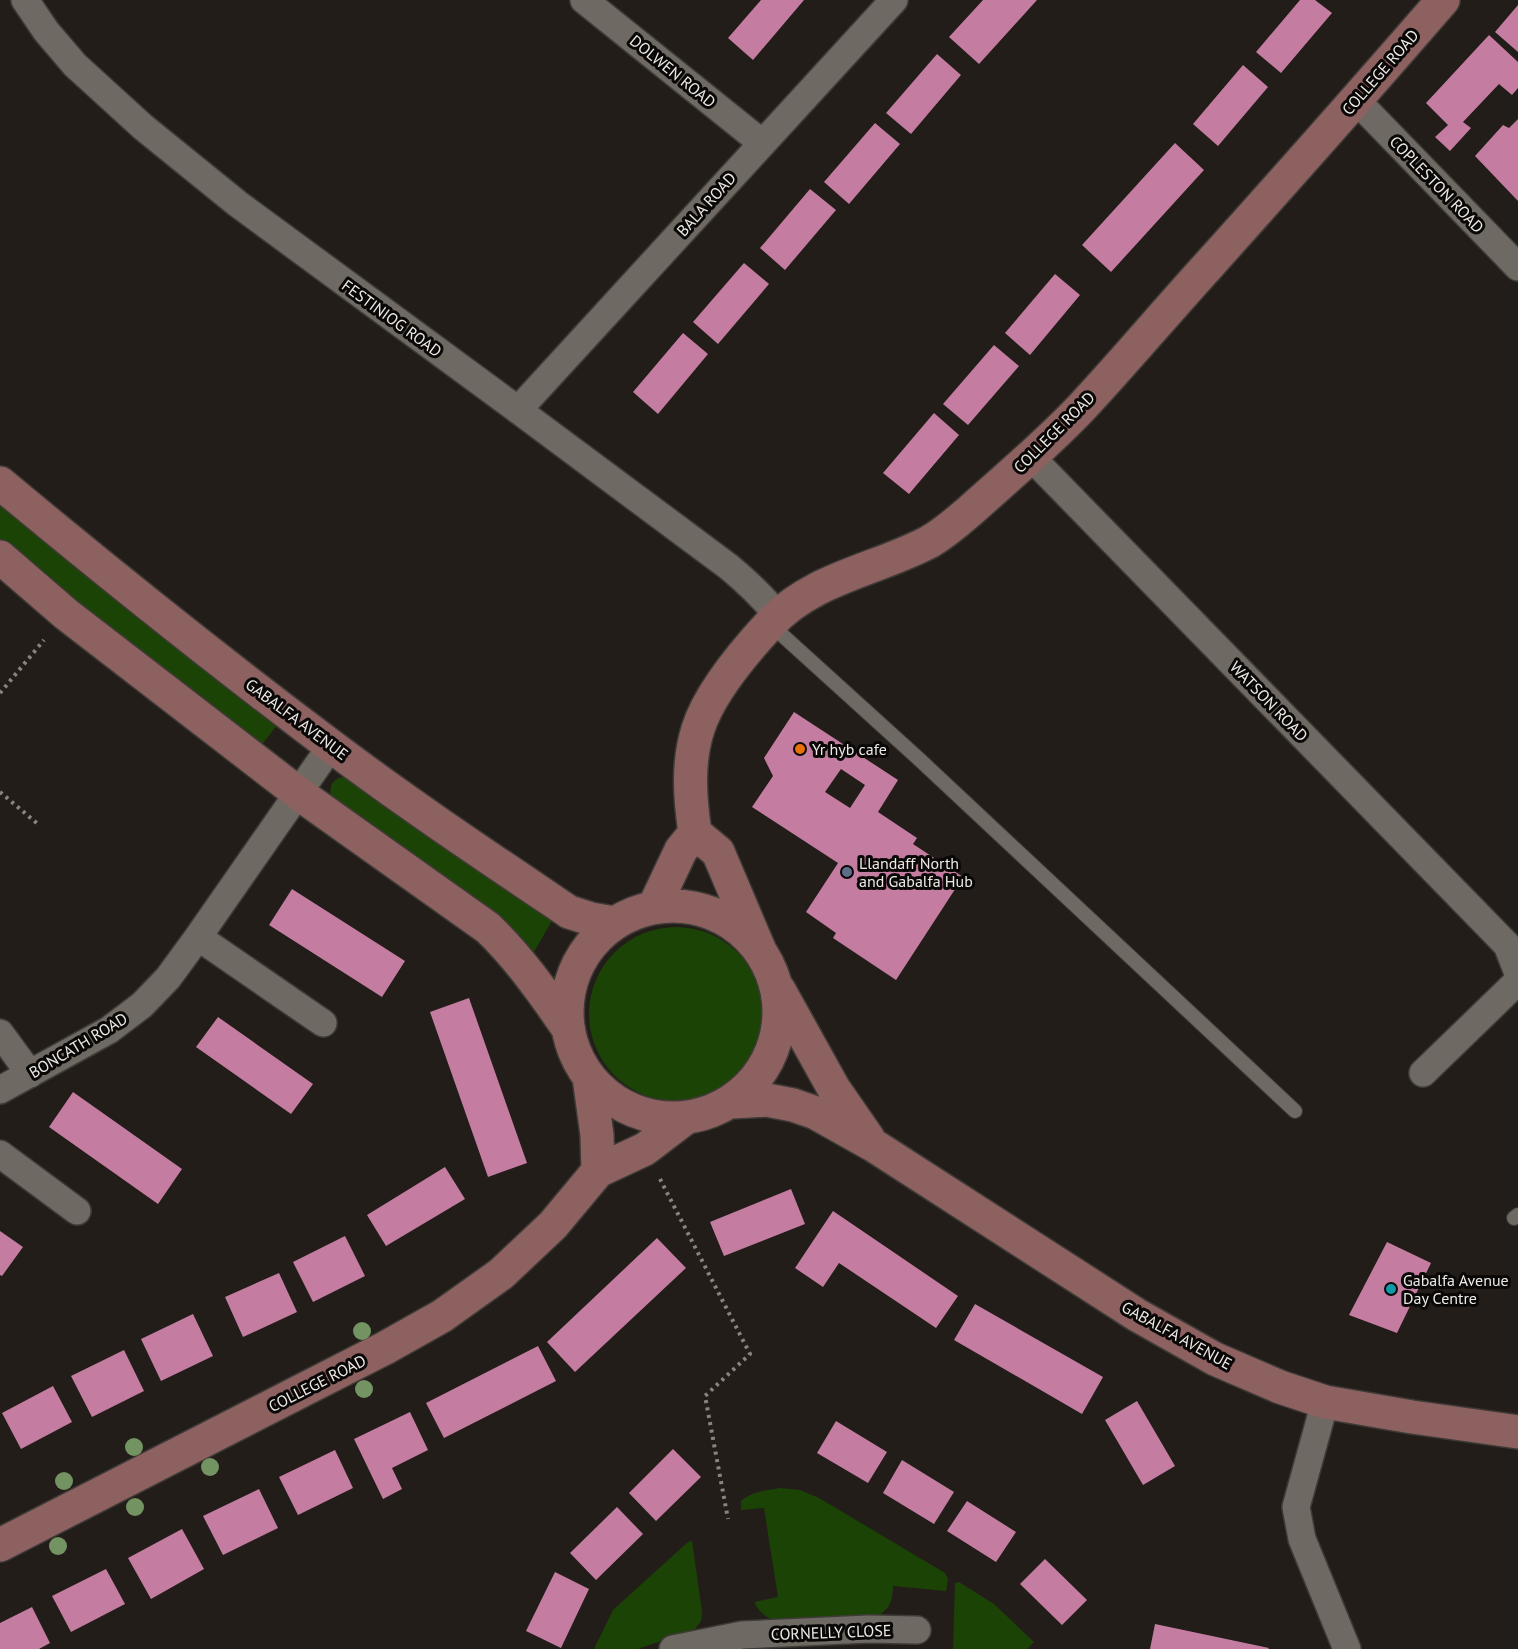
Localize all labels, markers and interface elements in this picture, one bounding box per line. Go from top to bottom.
street label: COLLEGE ROAD [1337,25,1423,119]
street label: DOLWEN ROAD [626,30,720,112]
street label: COPLESTON ROAD [1386,131,1488,237]
street label: BALA ROAD [672,168,740,240]
street label: FESTINIOG ROAD [338,275,446,361]
street label: COLLEGE ROAD [1009,387,1099,477]
street label: WATSON ROAD [1226,657,1312,745]
street label: GABALFA AVENUE [242,674,352,764]
place label: Yr hyb cafe [812,739,887,759]
marker: Yr hyb cafe [793,742,807,756]
place label: Llandaff North and Gabalfa Hub [859,853,973,891]
marker: Llandaff North and Gabalfa Hub [840,865,854,879]
street label: BONCATH ROAD [25,1008,131,1082]
place label: Gabalfa Avenue Day Centre [1403,1270,1509,1308]
marker: Gabalfa Avenue Day Centre [1384,1282,1398,1296]
street label: GABALFA AVENUE [1118,1296,1236,1374]
street label: COLLEGE ROAD [265,1350,369,1416]
street label: CORNELLY CLOSE [770,1620,892,1644]

